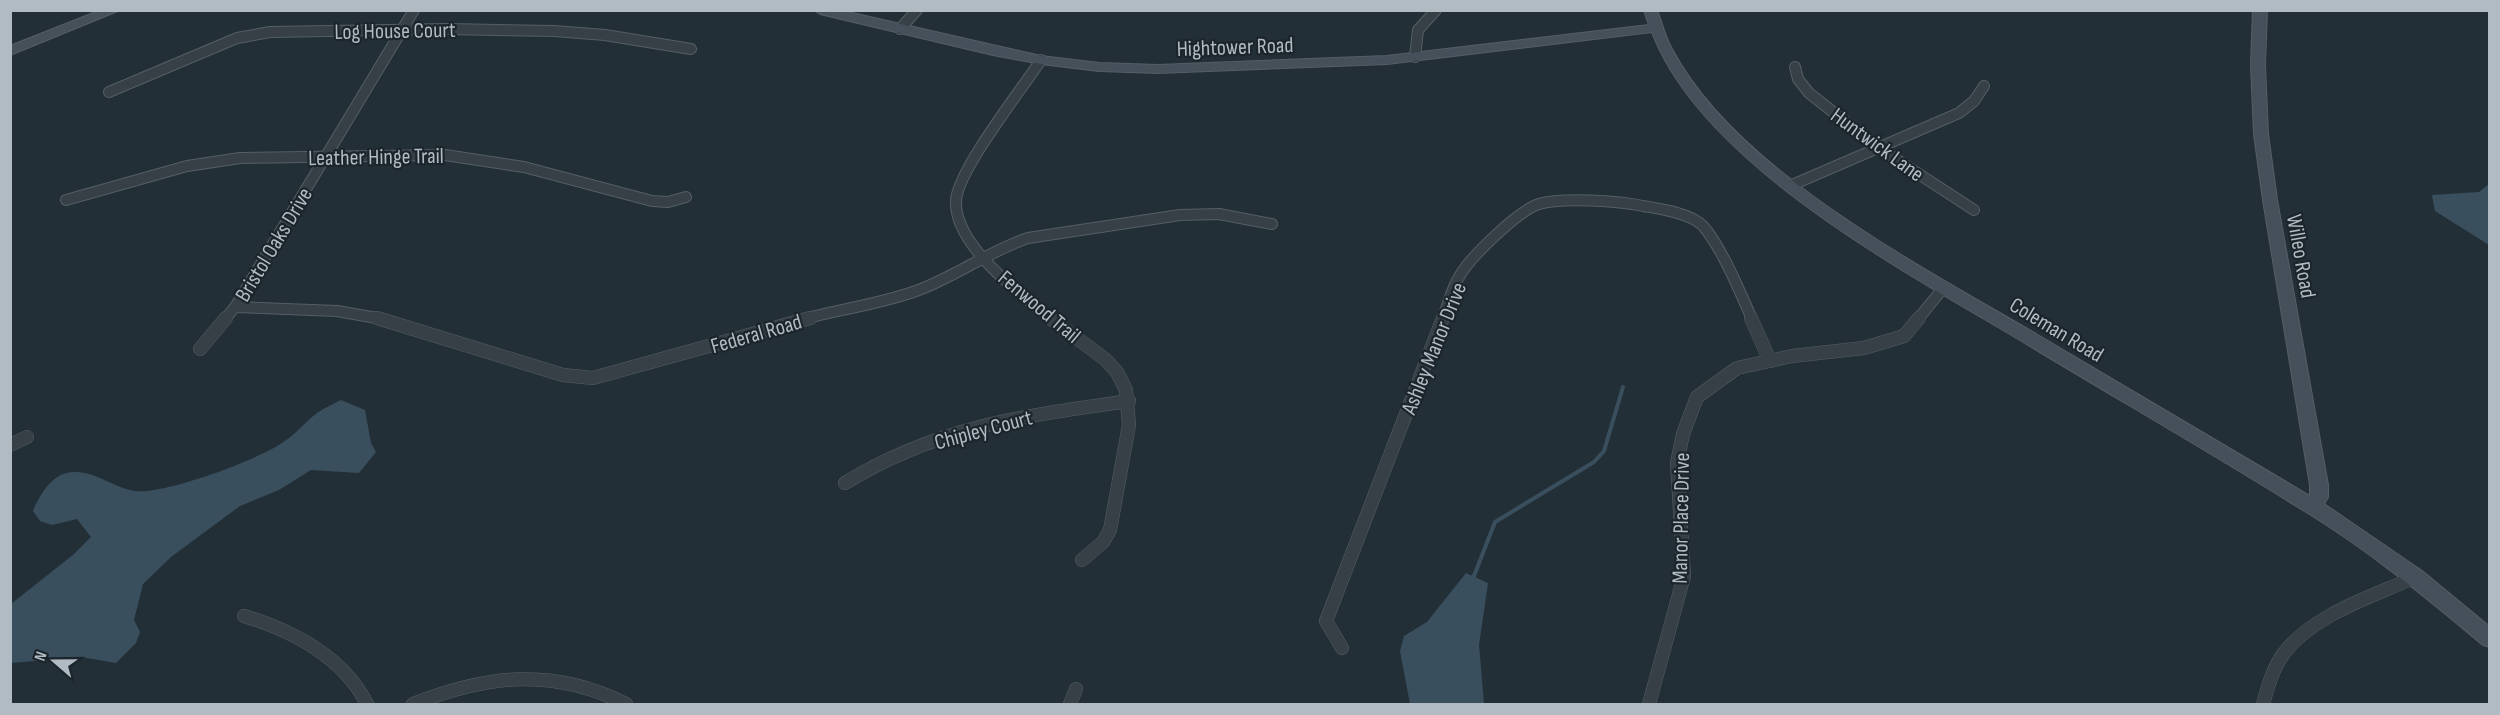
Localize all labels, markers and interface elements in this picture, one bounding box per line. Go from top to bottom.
street label: Log House Court [334,17,456,46]
street label: Hightower Road [1176,32,1294,63]
street label: Huntwick Lane [1825,102,1929,188]
street label: Leather Hinge Trail [308,143,444,172]
street label: Bristol Oaks Drive [230,183,319,307]
street label: Willeo Road [2280,212,2321,300]
street label: Fenwood Trail [992,265,1086,349]
street label: Ashley Manor Drive [1395,279,1473,419]
street label: Coleman Road [2004,292,2108,369]
street label: Federal Road [708,309,805,360]
street label: Chipley Court [932,404,1036,456]
street label: Manor Place Drive [1667,452,1696,584]
north arrow [24,631,84,691]
text: N [31,649,52,664]

